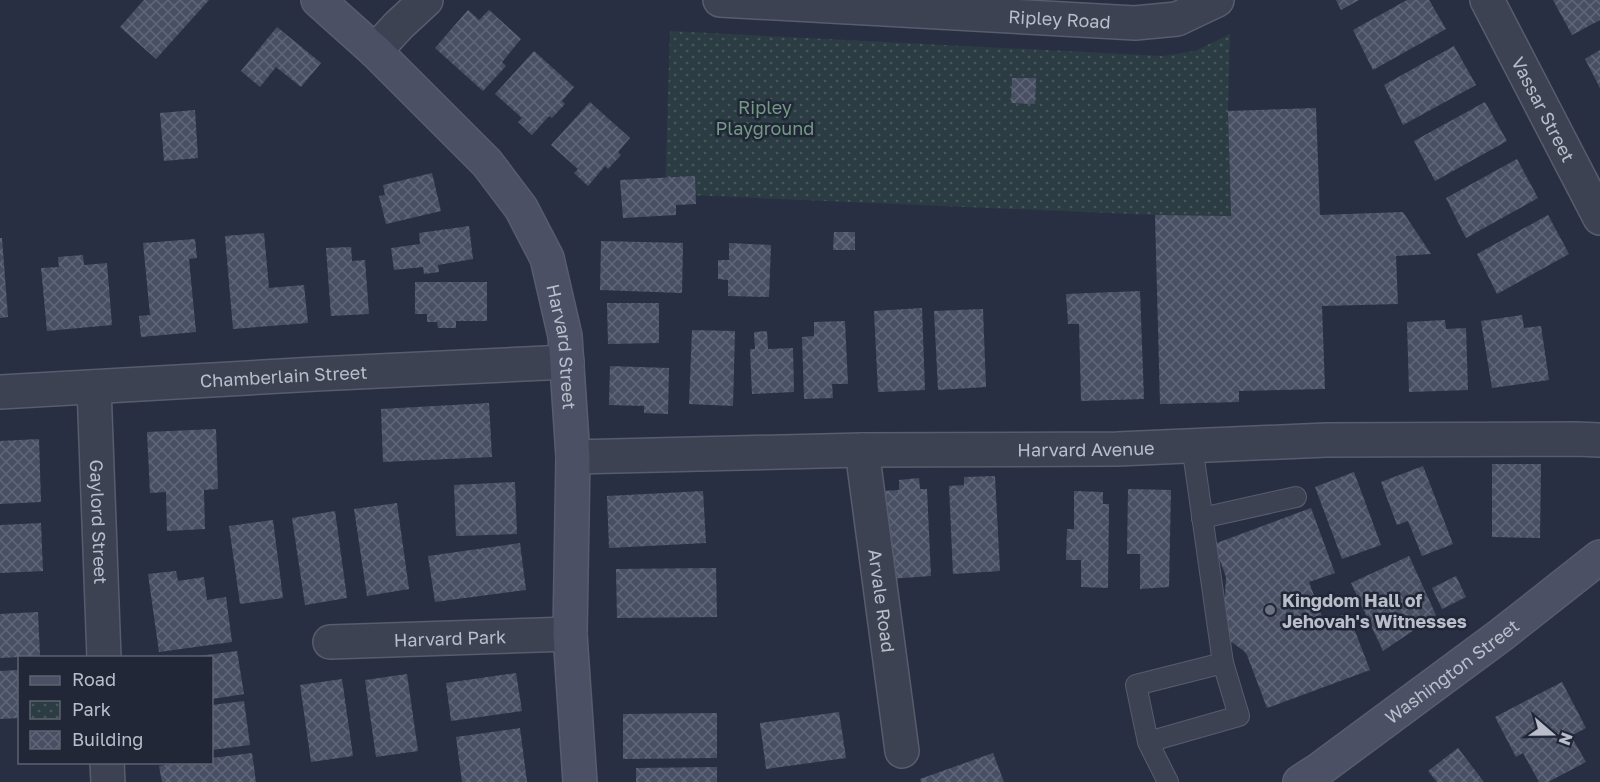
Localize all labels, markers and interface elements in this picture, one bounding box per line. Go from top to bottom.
street label: Ripley Road [1008,5,1111,33]
street label: Vassar Street [1507,53,1580,165]
park label: Ripley Playground [716,96,814,139]
street label: Harvard Street [542,282,581,410]
street label: Chamberlain Street [199,361,368,392]
street label: Harvard Avenue [1017,436,1155,460]
street label: Gaylord Street [86,459,112,585]
street label: Arvale Road [864,548,900,654]
place label: Kingdom Hall of Jehovah's Witnesses [1282,589,1467,632]
marker: Kingdom Hall of Jehovah's Witnesses [1263,603,1277,617]
street label: Washington Street [1381,614,1523,728]
street label: Harvard Park [393,625,507,651]
legend [18,656,213,764]
text: Road [72,668,116,690]
text: Park [72,698,111,720]
north arrow [1522,704,1582,764]
text: Building [72,728,143,750]
text: N [1555,730,1578,748]

